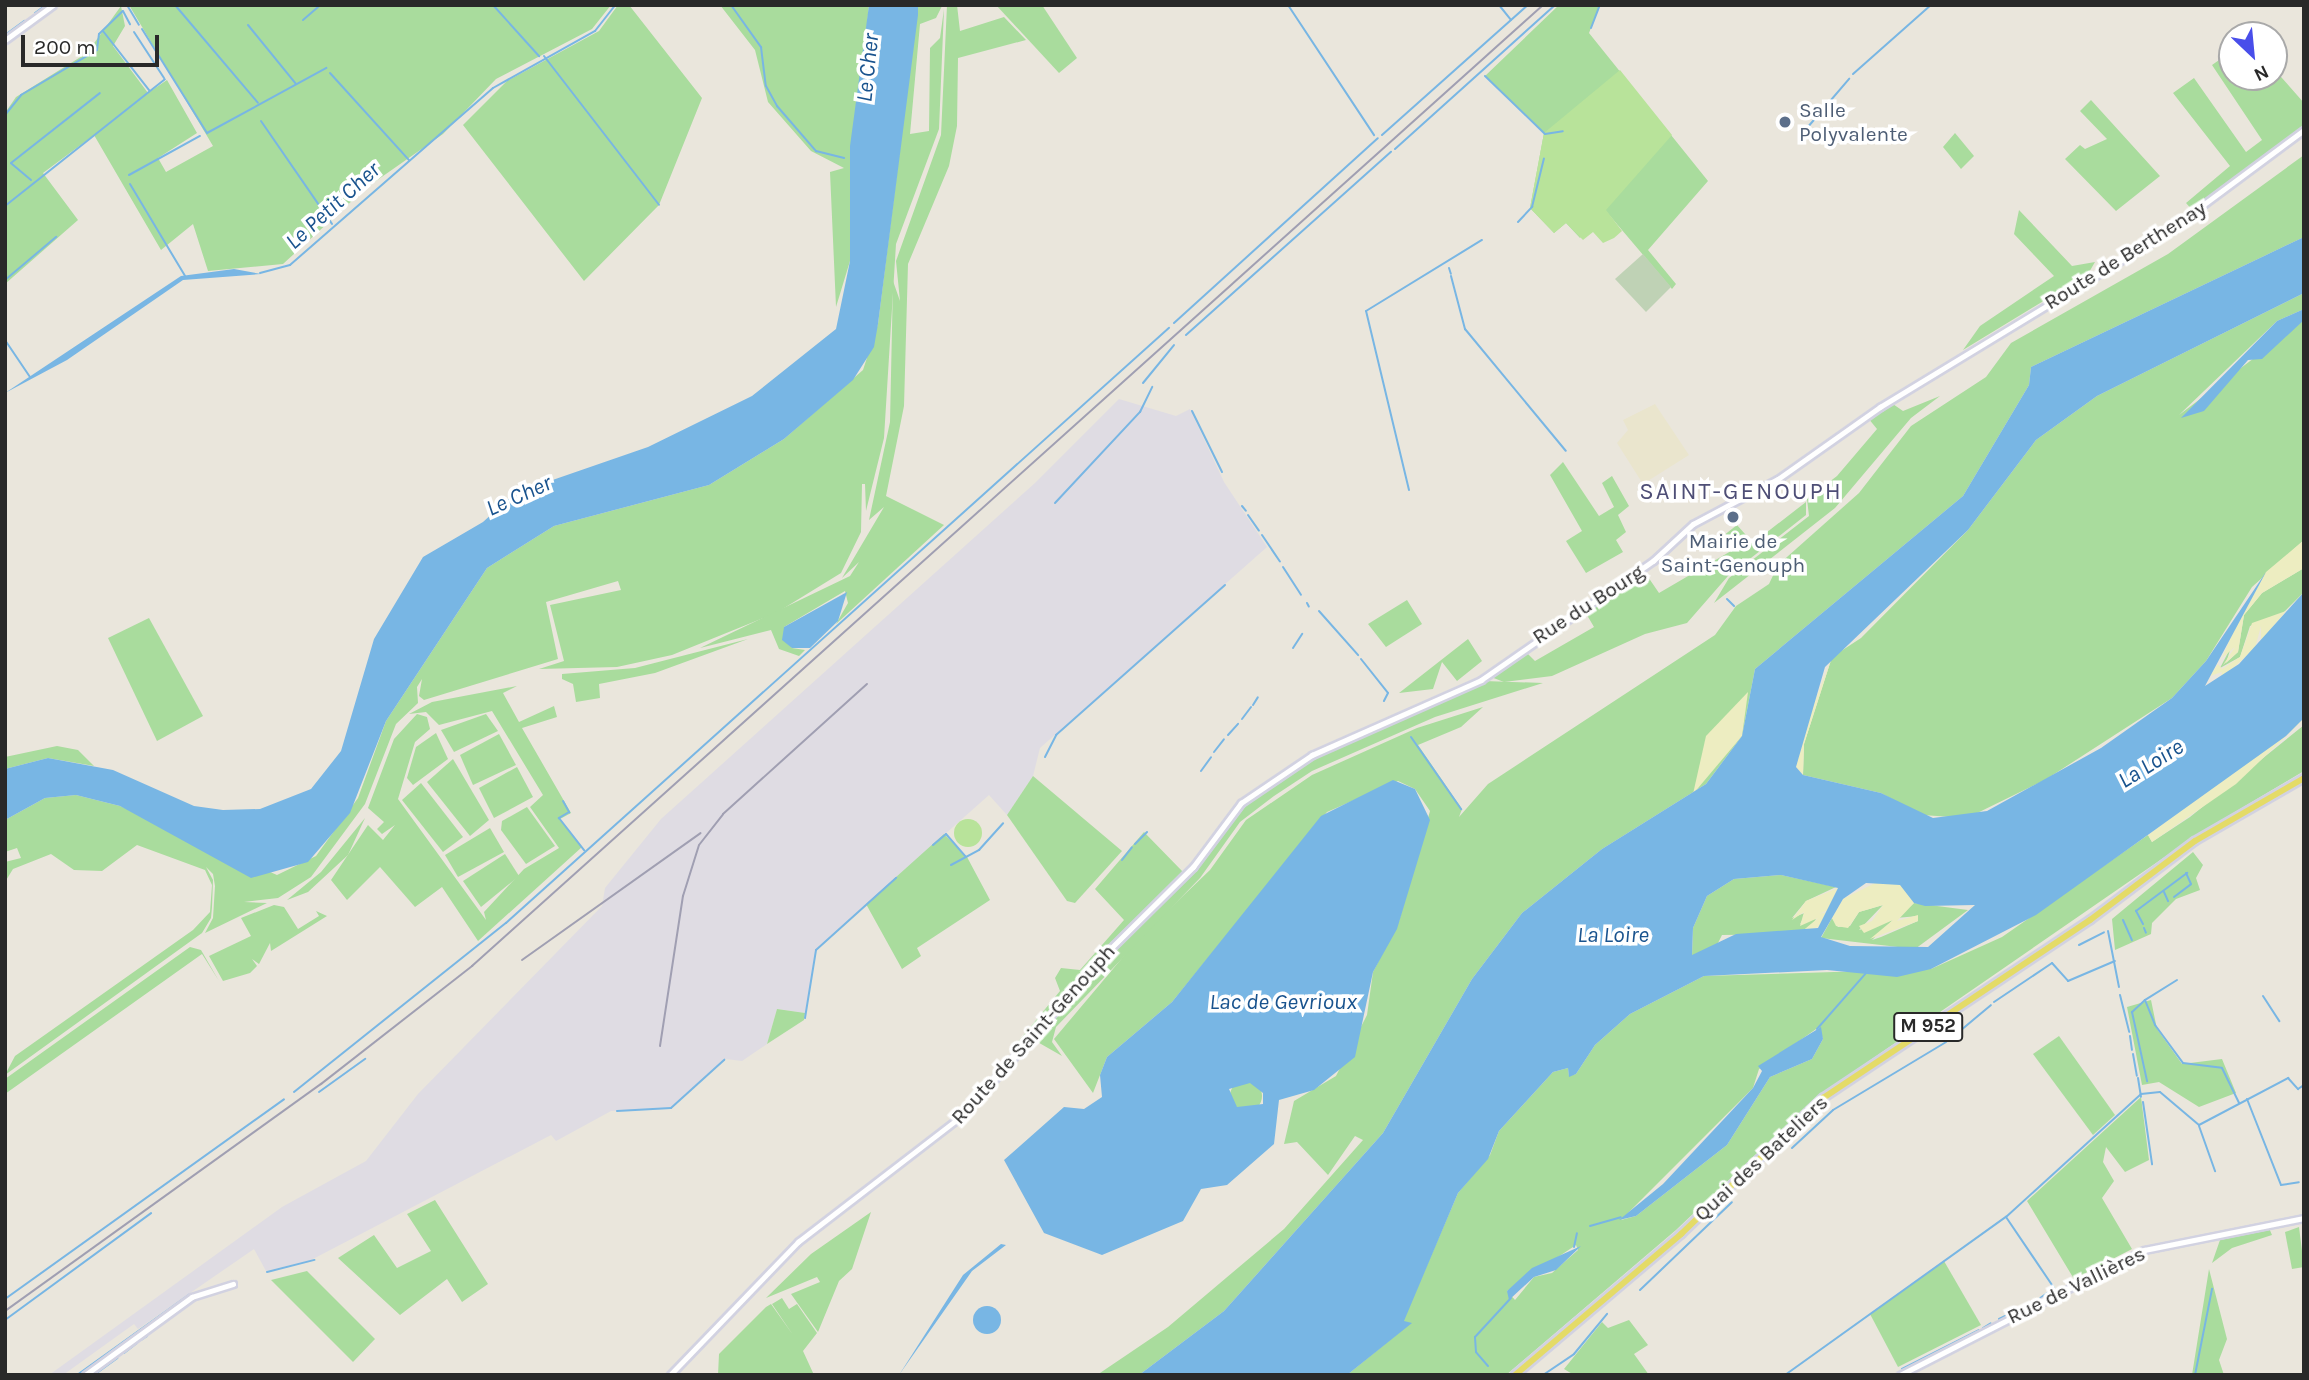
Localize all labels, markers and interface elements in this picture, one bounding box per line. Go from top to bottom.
scale bar [24,21,163,65]
north arrow [2218,21,2288,91]
water label: Le Cher [851,32,885,104]
text: 200 m [34,35,96,59]
text: N [2250,60,2272,86]
place label: Salle Polyvalente [1799,97,1908,147]
marker: Salle Polyvalente [1777,114,1793,130]
water label: Le Petit Cher [280,156,386,256]
street label: Route de Berthenay [2040,195,2210,315]
water label: Le Cher [482,469,556,523]
district label: SAINT-GENOUPH [1641,478,1841,506]
marker: Mairie de Saint-Genouph [1725,509,1741,525]
place label: Mairie de Saint-Genouph [1661,528,1805,578]
street label: Rue du Bourg [1528,559,1648,649]
water label: La Loire [2113,733,2189,795]
water label: La Loire [1577,921,1649,949]
street label: Route de Saint-Genouph [946,939,1120,1129]
water label: Lac de Gevrioux [1209,988,1357,1016]
road number: M 952 [1893,1012,1963,1042]
street label: Quai des Bateliers [1689,1090,1833,1226]
street label: Rue de Vallières [2003,1241,2149,1329]

